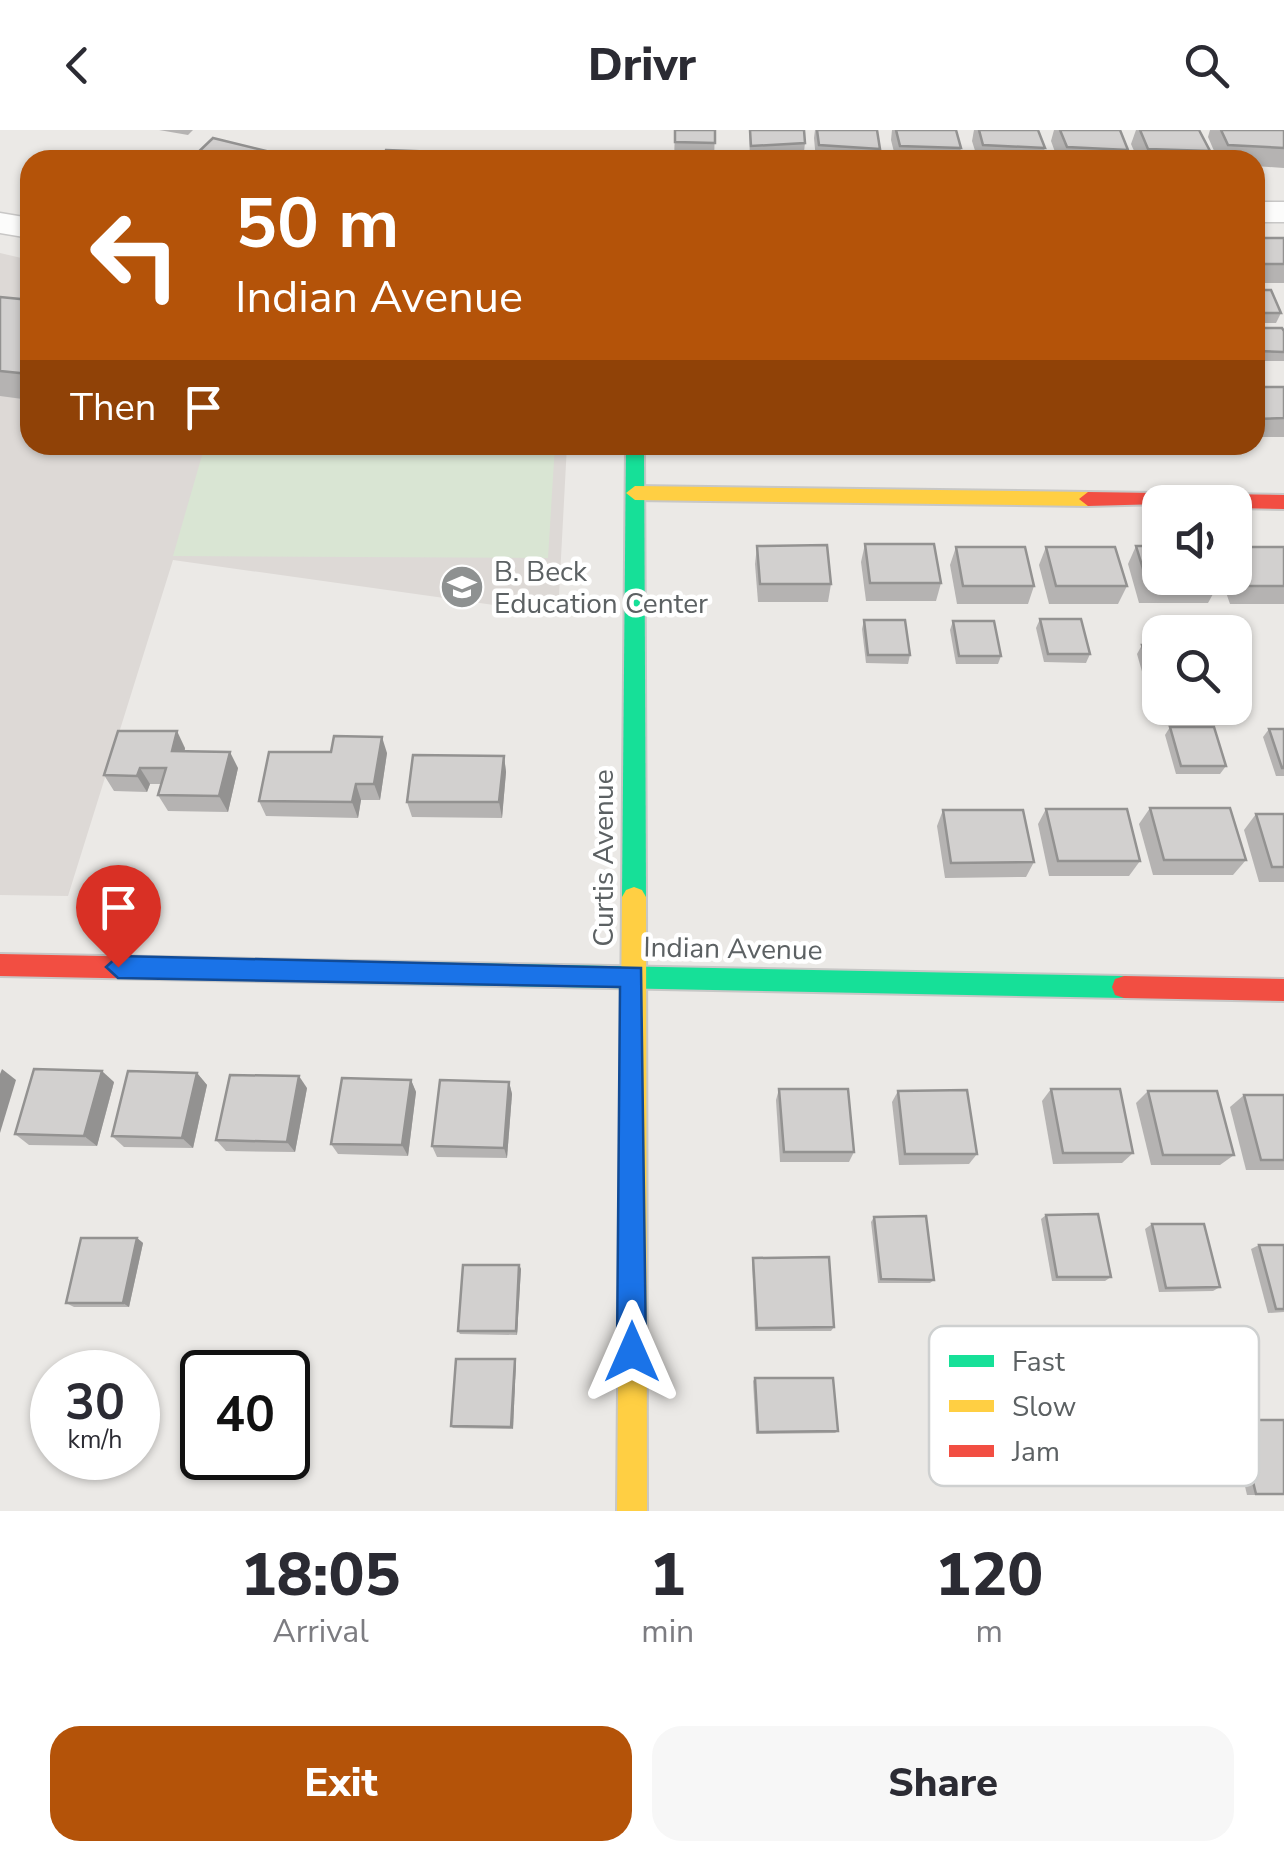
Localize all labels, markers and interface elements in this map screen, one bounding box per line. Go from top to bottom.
text: Drivr [588,35,696,96]
icon: back [50,38,105,93]
icon: search [1179,38,1234,93]
text: 50 m [235,176,399,272]
icon: left [70,190,200,320]
text: Indian Avenue [235,267,523,328]
icon: arrive [176,380,231,435]
text: Then [70,382,156,433]
map controls [1142,485,1252,725]
button: sound [1142,485,1252,595]
place label: B. Beck Education Center [494,553,708,623]
school or university icon: B. Beck Education Center [439,564,485,610]
button: search [1142,615,1252,725]
street label: Curtis Avenue [585,769,623,947]
pin [76,865,161,968]
icon: arrive [91,880,146,935]
street label: Indian Avenue [643,928,823,970]
position arrow [580,1300,684,1404]
legend [929,1326,1259,1486]
text: Fast [1012,1343,1065,1381]
speed limit sign: 40 [180,1350,310,1480]
text: 30 [65,1368,125,1437]
text: Slow [1012,1388,1076,1426]
text: km/h [67,1423,123,1457]
text: Jam [1011,1433,1060,1471]
text: 18:05 [241,1534,400,1616]
text: 1 [650,1534,686,1616]
text: 120 [935,1534,1043,1616]
text: Arrival [273,1610,369,1653]
text: min [641,1610,694,1653]
text: m [975,1610,1003,1653]
button: Exit [50,1726,632,1841]
button: Share [652,1726,1234,1841]

